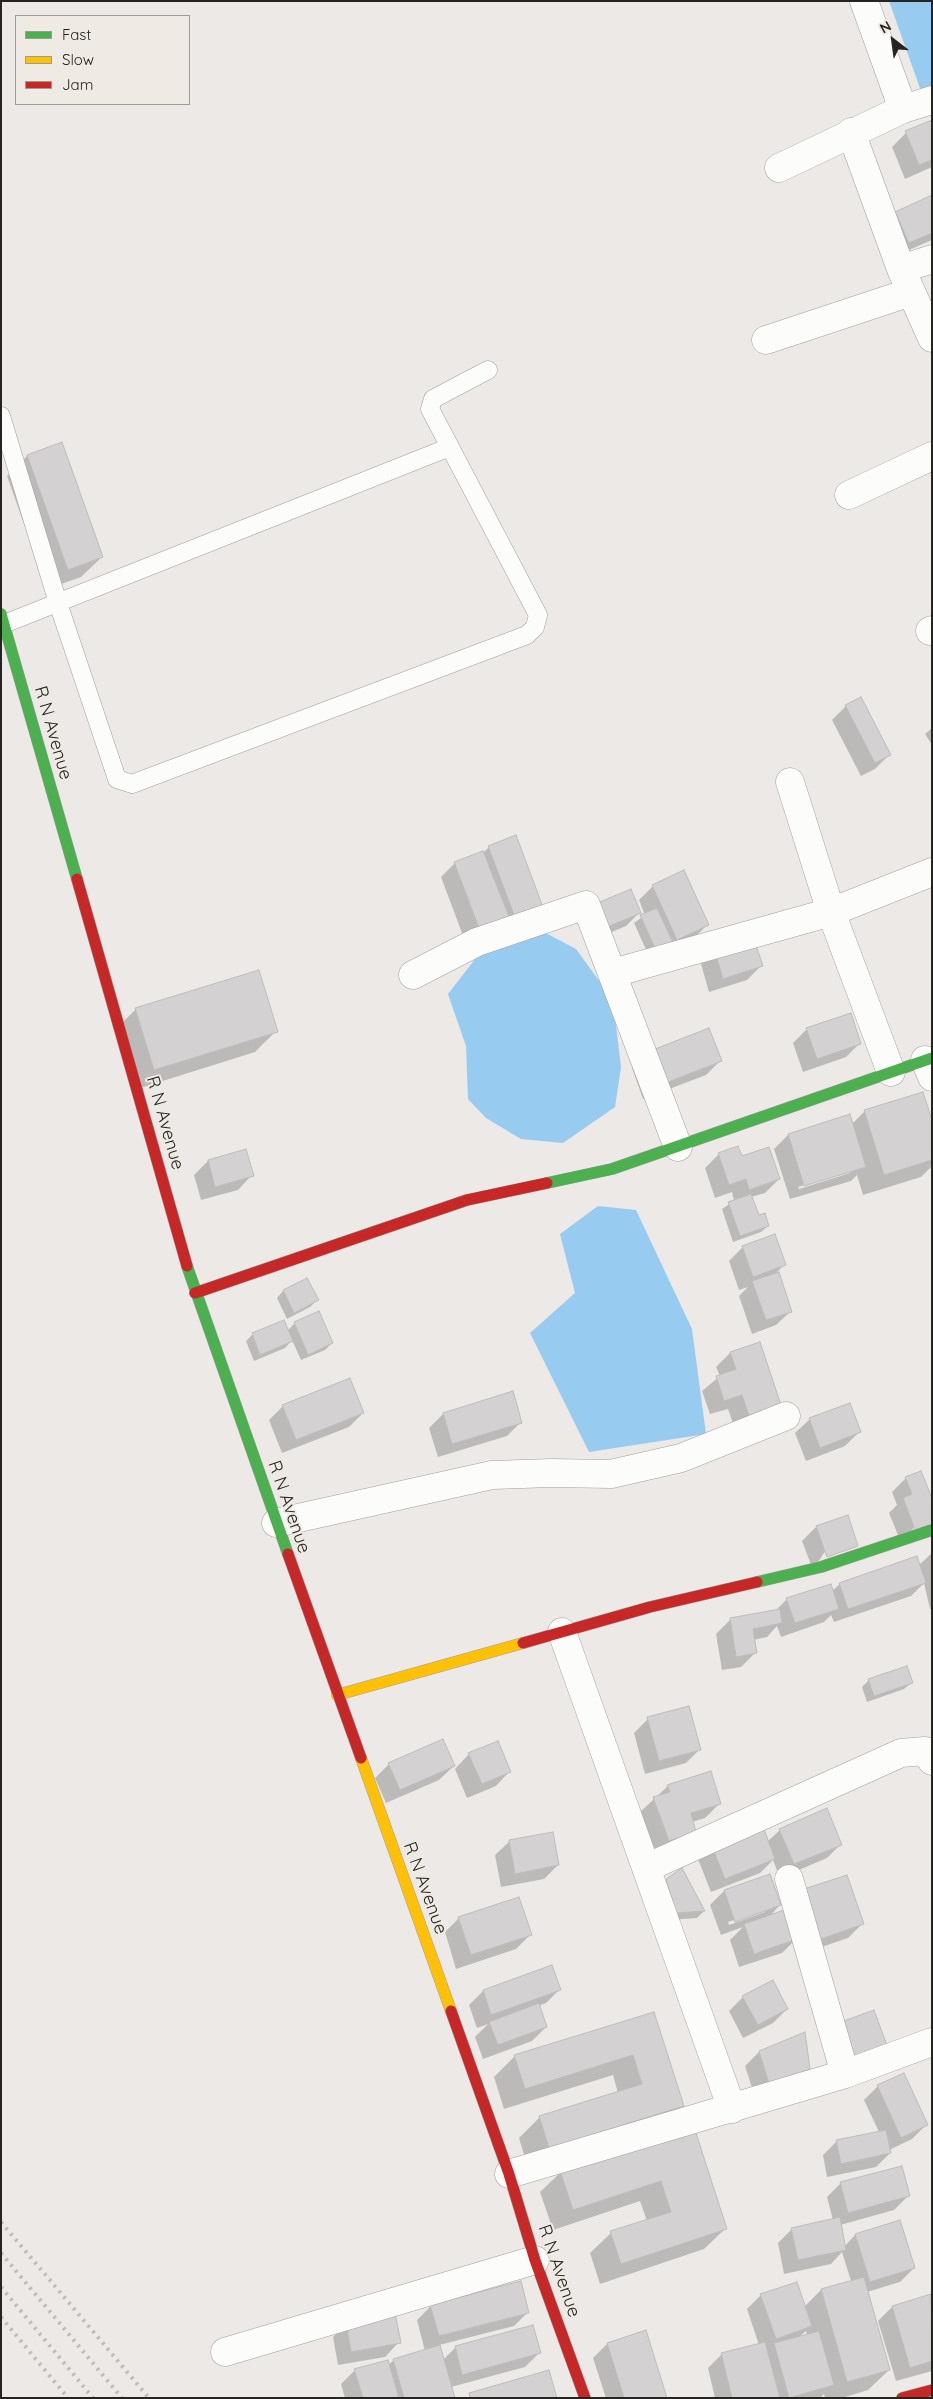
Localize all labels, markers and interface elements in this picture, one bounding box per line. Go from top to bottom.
legend [15,15,190,105]
north arrow [868,15,918,65]
text: N [877,17,894,37]
text: Fast [62,25,91,44]
text: Slow [62,50,94,69]
text: Jam [62,75,93,94]
street label: R N Avenue [29,684,77,782]
street label: R N Avenue [141,1074,189,1172]
street label: R N Avenue [263,1458,315,1556]
street label: R N Avenue [398,1839,452,1937]
street label: R N Avenue [533,2222,585,2320]

